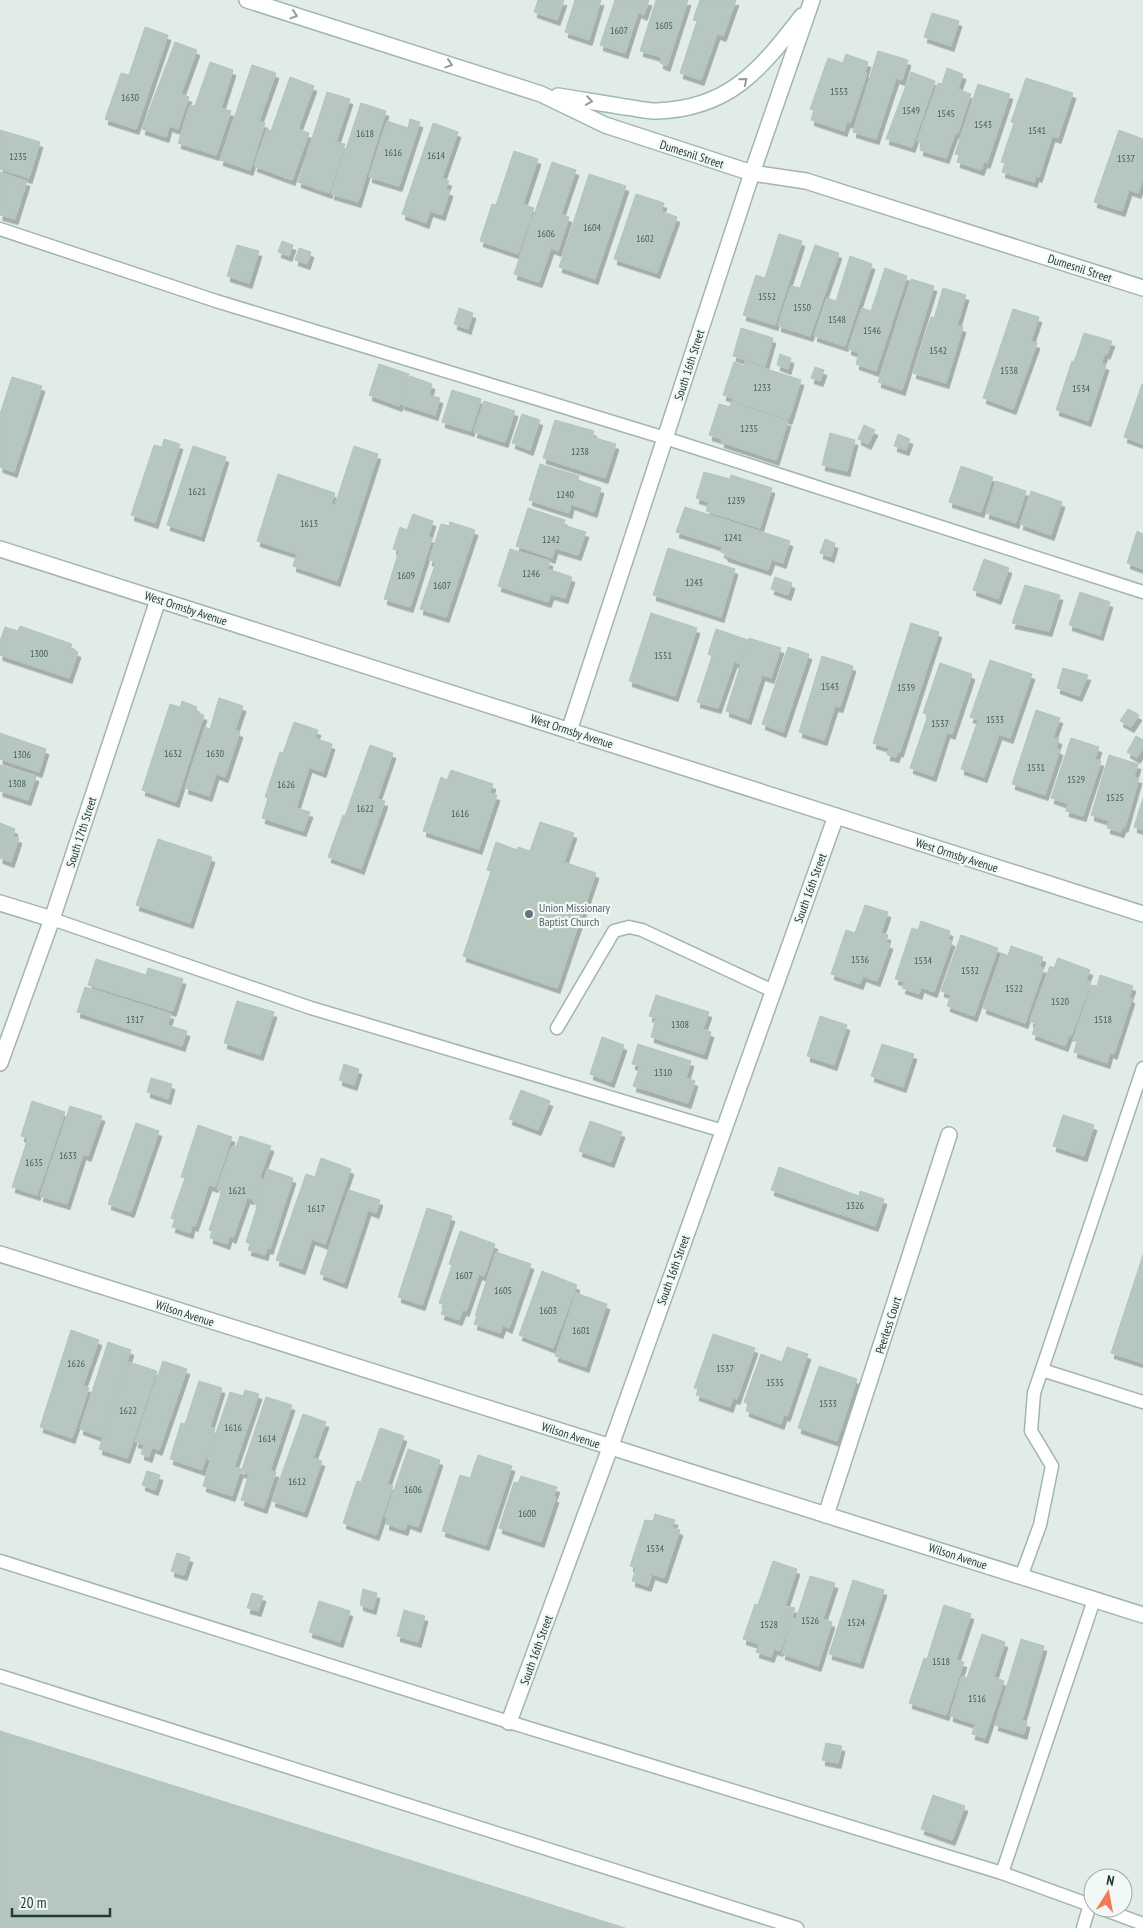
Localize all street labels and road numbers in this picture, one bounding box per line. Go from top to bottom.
street label: Dumesnil Street [658,137,727,172]
street label: Dumesnil Street [1046,251,1115,286]
street label: South 16th Street [671,327,708,402]
street label: West Ormsby Avenue [143,588,229,628]
street label: West Ormsby Avenue [529,711,615,751]
street label: South 17th Street [63,794,100,869]
street label: West Ormsby Avenue [914,835,1000,875]
street label: South 16th Street [790,850,830,925]
street label: South 16th Street [653,1232,693,1307]
street label: Peerless Court [872,1294,904,1355]
street label: Wilson Avenue [154,1297,216,1329]
street label: Wilson Avenue [540,1419,602,1451]
street label: Wilson Avenue [927,1540,989,1572]
street label: South 16th Street [516,1612,556,1687]

